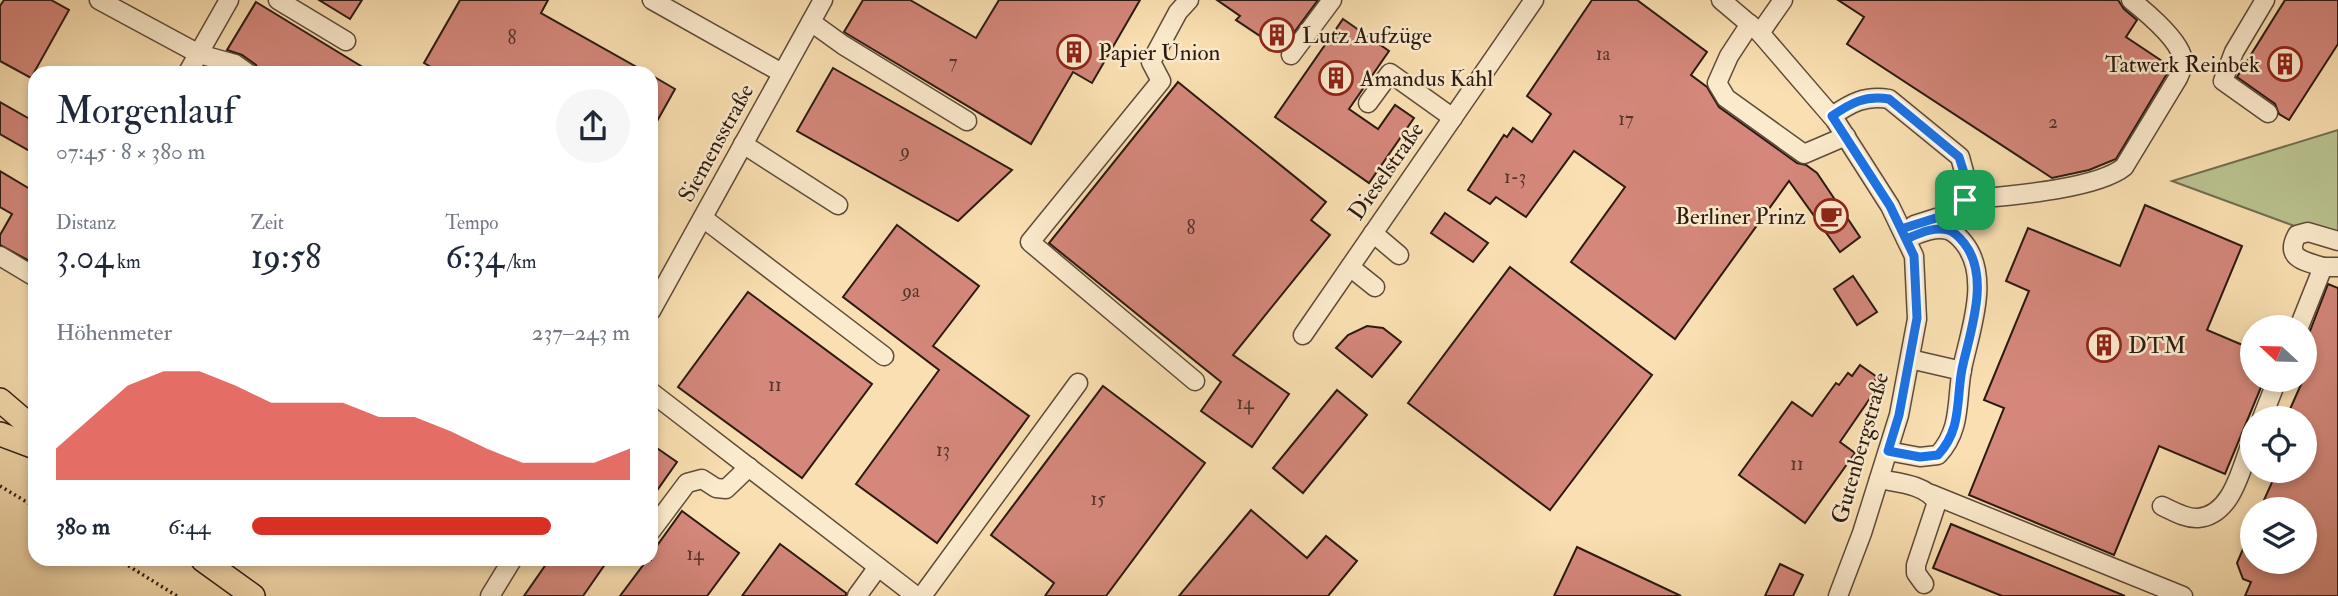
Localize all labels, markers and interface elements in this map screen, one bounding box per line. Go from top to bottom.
building icon: Lutz Aufzüge [1258,16,1296,54]
place label: Lutz Aufzüge [1302,21,1432,50]
house number: 8 [508,26,517,50]
building icon: Papier Union [1055,33,1093,71]
place label: Papier Union [1098,38,1221,68]
house number: 1a [1596,42,1610,66]
building icon: Tatwerk Reinbek [2266,45,2304,83]
house number: 7 [949,50,958,74]
place label: Tatwerk Reinbek [2105,50,2260,79]
building icon: Amandus Kahl [1317,59,1355,97]
place label: Amandus Kahl [1359,64,1493,93]
street label: Siemensstraße [672,78,761,207]
text: Morgenlauf [56,87,236,135]
button: share [556,89,630,163]
house number: 17 [1618,107,1634,131]
house number: 2 [2048,110,2058,134]
street label: Dieselstraße [1342,116,1431,226]
text: 07:45 · 8 × 380 m [56,137,205,166]
house number: 9 [898,139,910,163]
house number: 1-3 [1504,165,1526,189]
pin [1935,170,1995,230]
icon: arrive [1946,181,1984,219]
cafe icon: Berliner Prinz [1812,197,1850,235]
place label: Berliner Prinz [1675,202,1806,231]
text: Distanz [56,211,116,235]
text: Zeit [251,211,284,235]
text: Tempo [445,211,498,235]
house number: 8 [1187,216,1196,240]
text: 3.04 [56,235,113,279]
text: 19:58 [251,235,321,279]
text: 6:34 [445,235,504,279]
text: km [113,250,141,274]
text: /km [504,250,537,274]
house number: 9a [900,279,920,303]
north arrow [2240,315,2317,392]
map controls [2240,315,2317,574]
text: Höhenmeter [56,318,172,347]
text: 237–243 m [532,318,630,347]
building icon: DTM [2085,326,2123,364]
place label: DTM [2128,331,2186,360]
street label: Gutenbergstraße [1825,369,1896,527]
house number: 11 [768,373,782,397]
house number: 14 [1236,391,1254,415]
button: locate [2240,406,2317,483]
house number: 13 [936,438,950,462]
house number: 11 [1790,452,1804,476]
house number: 15 [1090,487,1106,511]
button: layers [2240,497,2317,574]
text: 380 m [56,512,110,541]
text: 6:44 [168,512,210,541]
house number: 14 [686,542,704,566]

